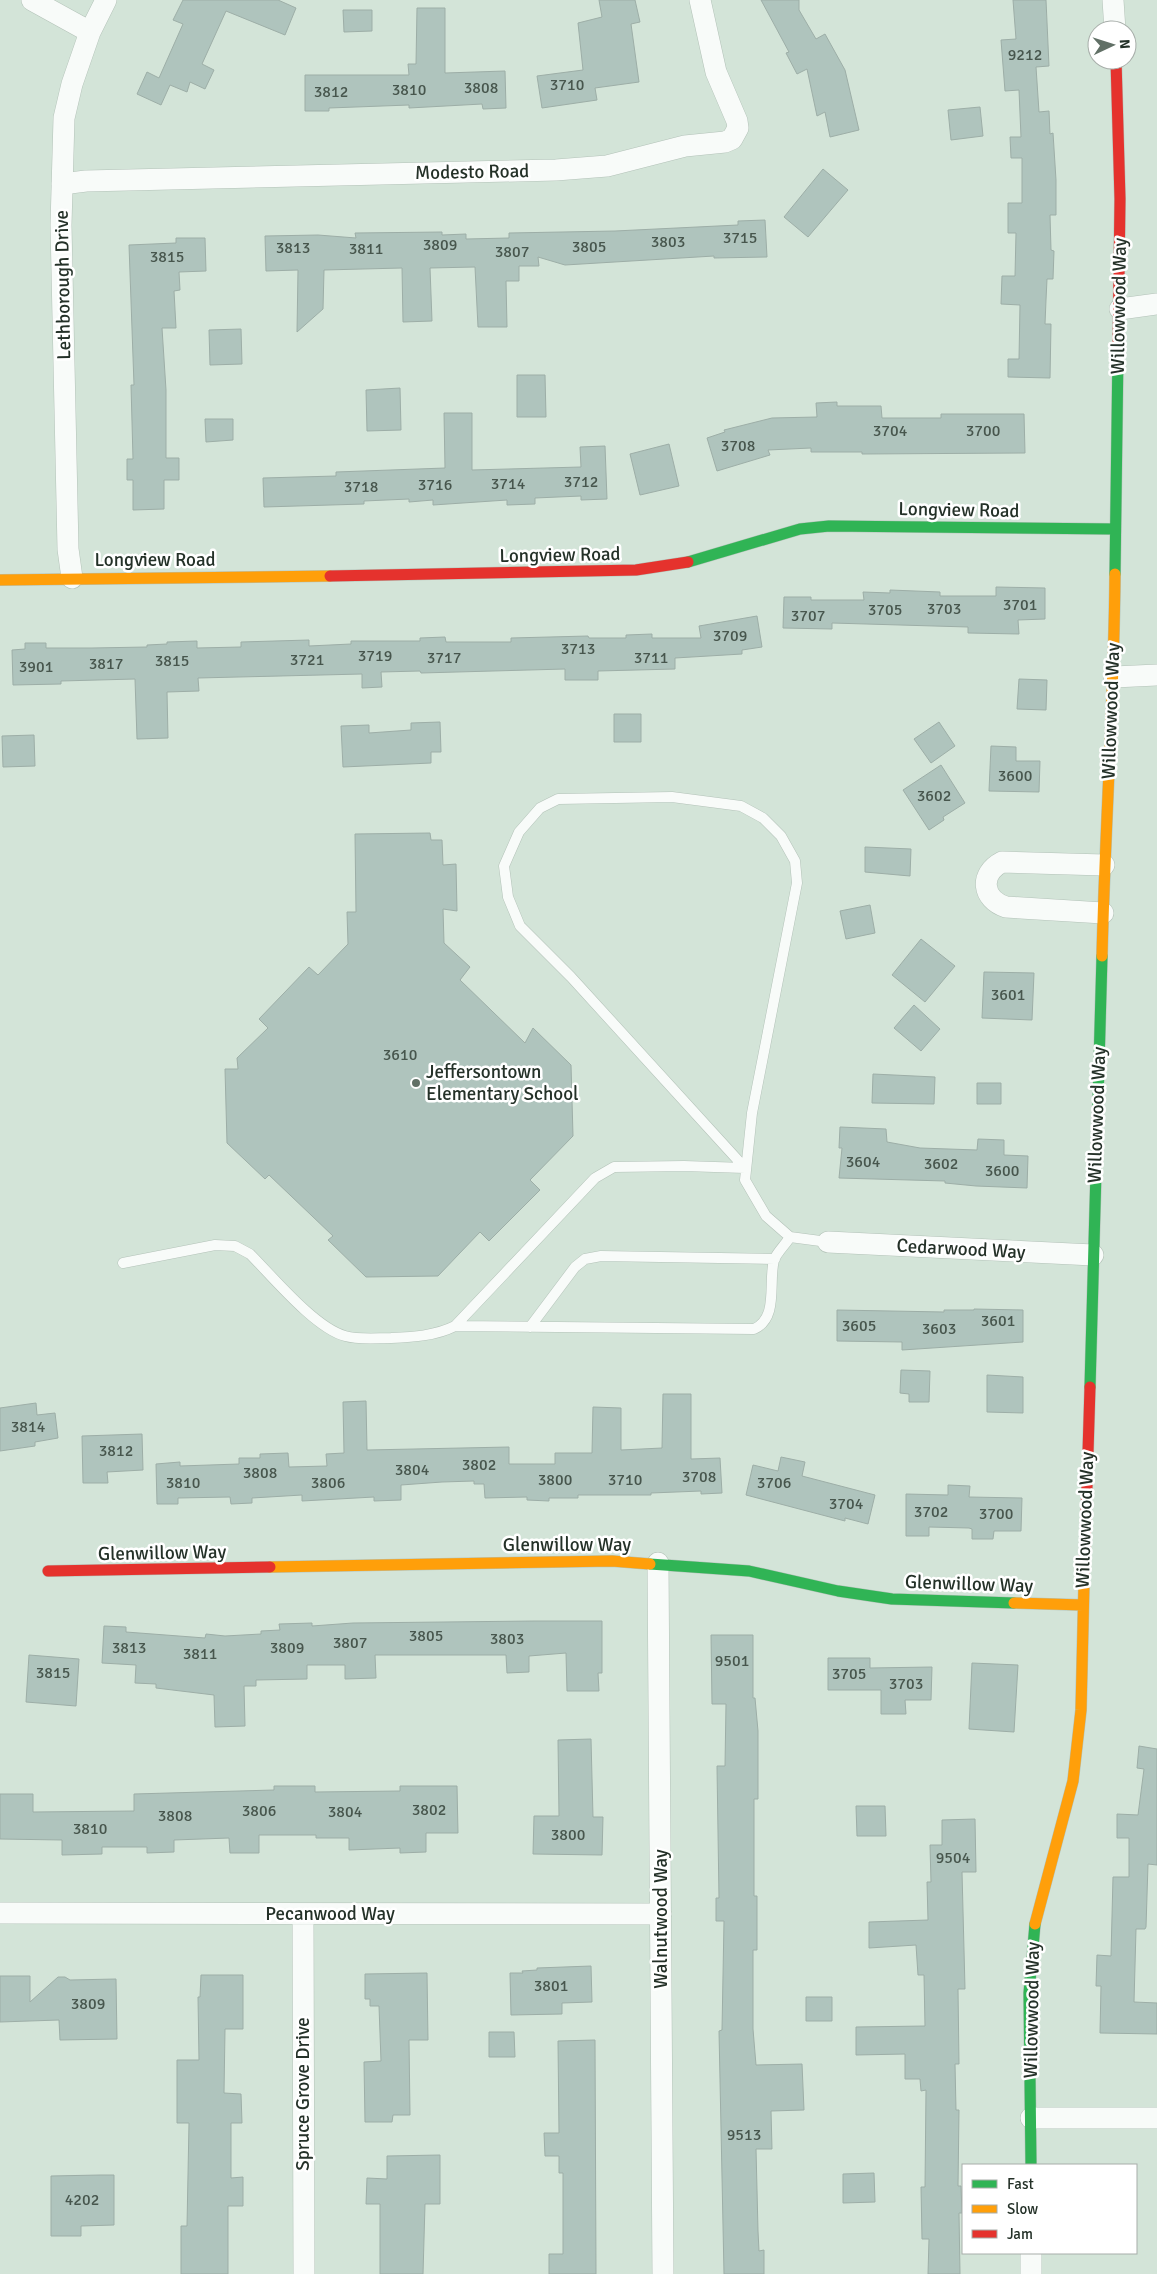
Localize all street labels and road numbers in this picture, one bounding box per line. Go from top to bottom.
street label: Modesto Road [415,159,529,185]
street label: Lethborough Drive [50,210,76,360]
street label: Willowwood Way [1106,237,1132,375]
street label: Longview Road [898,497,1020,523]
street label: Longview Road [499,542,621,568]
street label: Longview Road [94,548,216,572]
street label: Willowwood Way [1097,642,1125,780]
street label: Willowwood Way [1083,1046,1111,1184]
street label: Cedarwood Way [896,1234,1026,1264]
street label: Willowwood Way [1071,1451,1099,1589]
street label: Glenwillow Way [503,1533,631,1557]
street label: Glenwillow Way [98,1540,227,1566]
street label: Glenwillow Way [904,1570,1034,1598]
street label: Walnutwood Way [649,1849,673,1989]
street label: Pecanwood Way [265,1902,395,1926]
street label: Willowwood Way [1019,1941,1045,2079]
street label: Spruce Grove Drive [291,2017,315,2171]

